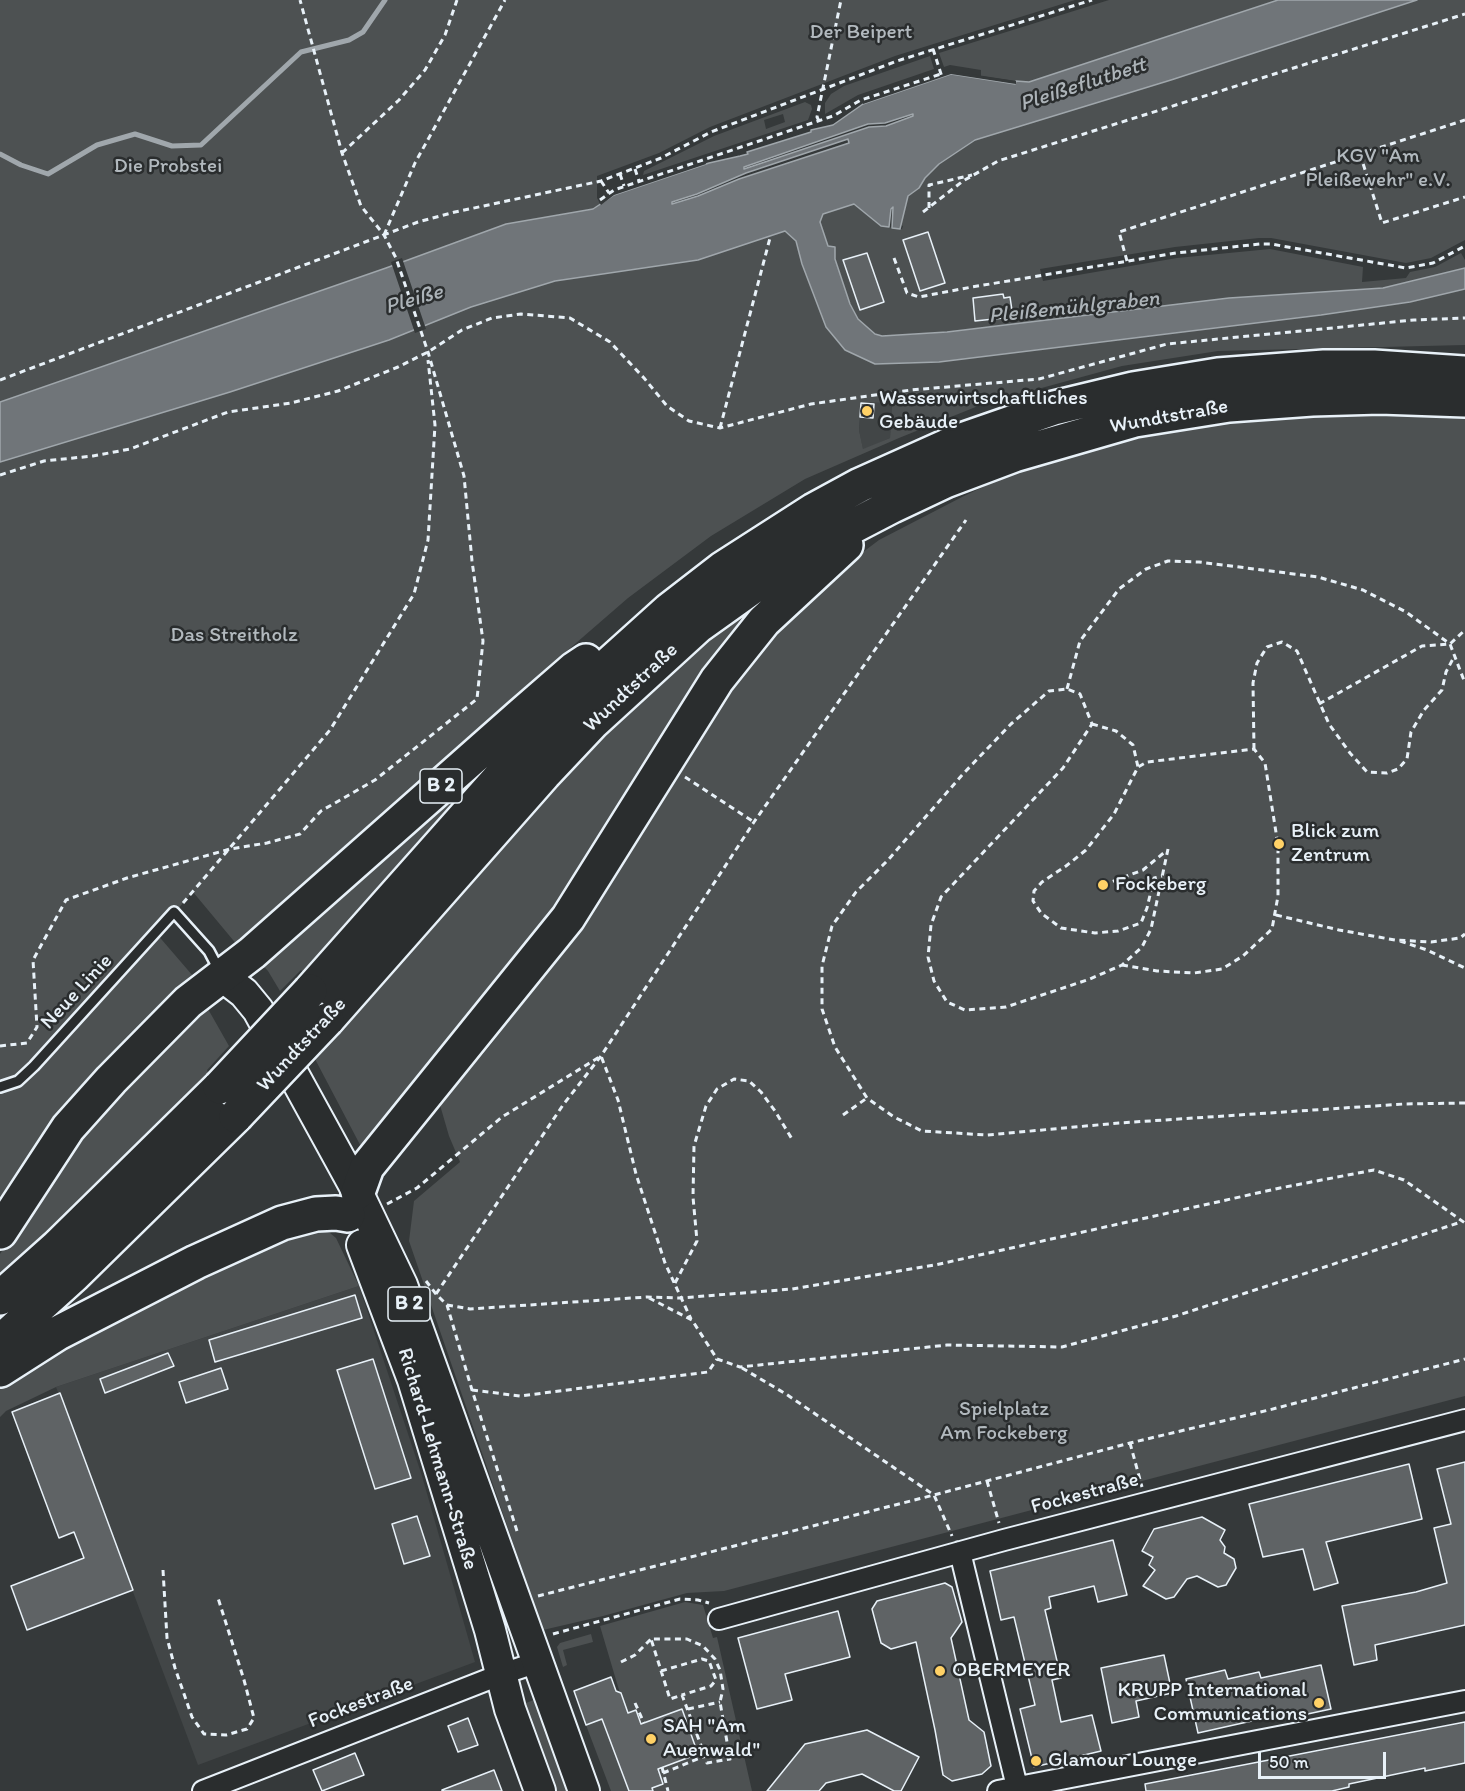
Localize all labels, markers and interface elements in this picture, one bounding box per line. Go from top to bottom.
park label: Der Beipert [810,20,912,46]
water label: Pleißeflutbett [1016,52,1150,118]
park label: KGV "Am Pleißewehr" e.V. [1305,144,1451,194]
park label: Die Probstei [114,154,222,180]
water label: Pleiße [382,279,446,321]
water label: Pleißemühlgraben [987,286,1161,330]
place label: Wasserwirtschaftliches Gebäude [879,386,1088,436]
street label: Wundtstraße [1108,394,1230,440]
marker: Wasserwirtschaftliches Gebäude [860,404,874,418]
park label: Das Streitholz [170,623,298,649]
street label: Wundtstraße [579,638,683,738]
road number: B 2 [420,769,462,803]
place label: Blick zum Zentrum [1291,819,1379,869]
marker: Blick zum Zentrum [1272,837,1286,851]
place label: Fockeberg [1115,872,1206,898]
marker: Fockeberg [1096,878,1110,892]
street label: Neue Linie [36,949,118,1035]
street label: Wundtstraße [252,993,352,1097]
road number: B 2 [388,1287,430,1321]
street label: Richard-Lehmann-Straße [391,1345,483,1573]
park label: Spielplatz Am Fockeberg [940,1397,1068,1447]
street label: Fockestraße [1028,1468,1142,1520]
place label: OBERMEYER [952,1658,1070,1684]
marker: OBERMEYER [933,1664,947,1678]
street label: Fockestraße [305,1671,417,1735]
place label: KRUPP International Communications [1117,1678,1307,1728]
marker: KRUPP International Communications [1312,1696,1326,1710]
place label: SAH "Am Auenwald" [663,1714,760,1764]
marker: SAH "Am Auenwald" [644,1732,658,1746]
scale bar [1261,1740,1388,1778]
place label: Glamour Lounge [1048,1748,1197,1774]
text: 50 m [1269,1751,1309,1773]
marker: Glamour Lounge [1029,1754,1043,1768]

